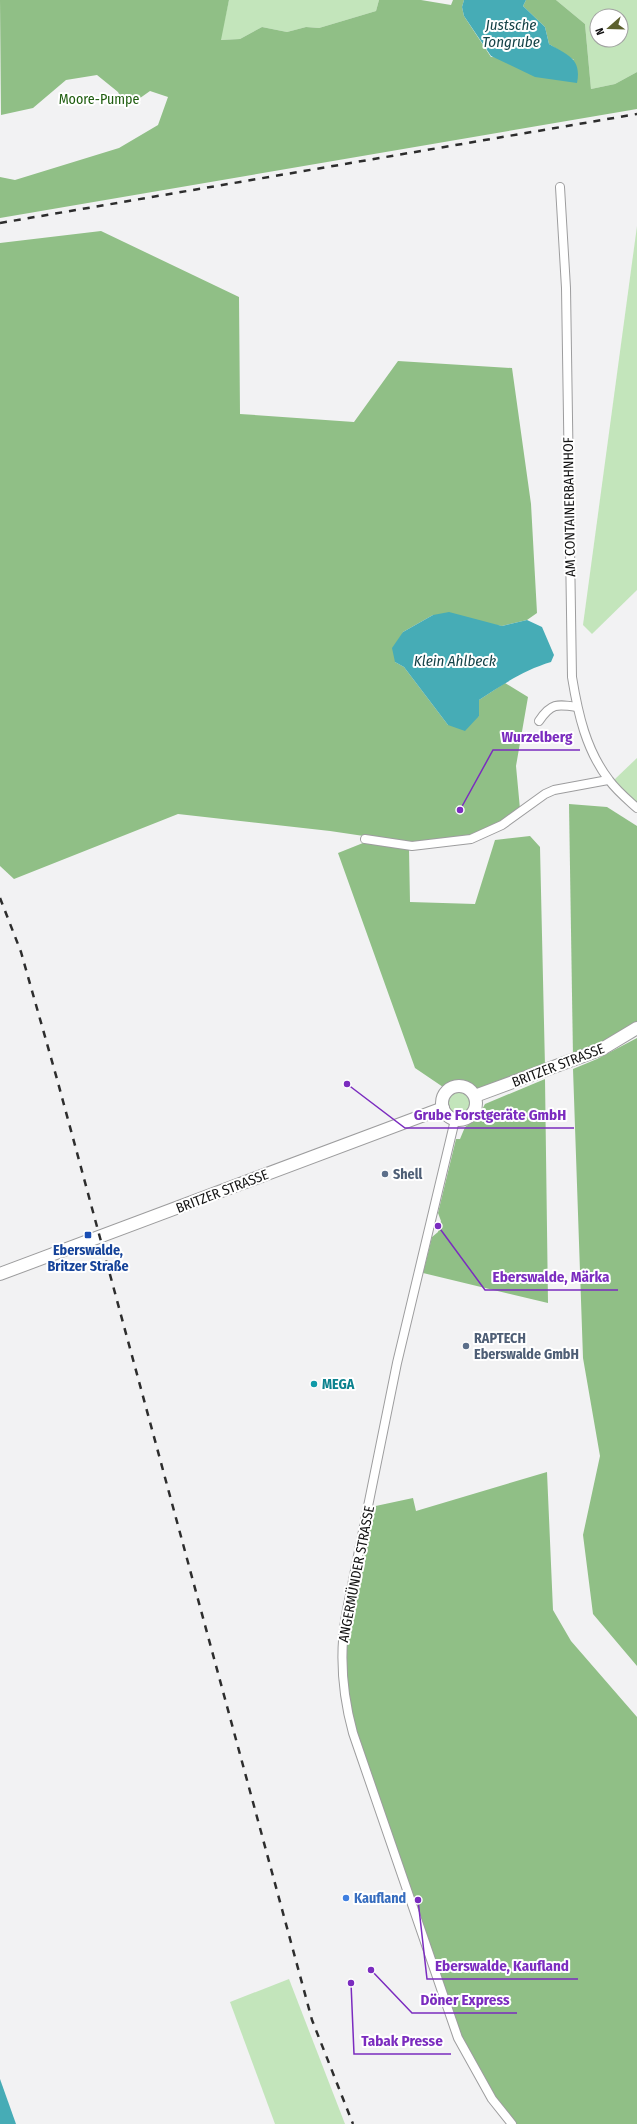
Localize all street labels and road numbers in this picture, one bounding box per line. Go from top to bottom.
street label: AM CONTAINERBAHNHOF [560,437,579,577]
street label: BRITZER STRASSE [510,1040,607,1091]
street label: BRITZER STRASSE [174,1166,271,1217]
street label: ANGERMÜNDER STRASSE [334,1504,378,1644]

